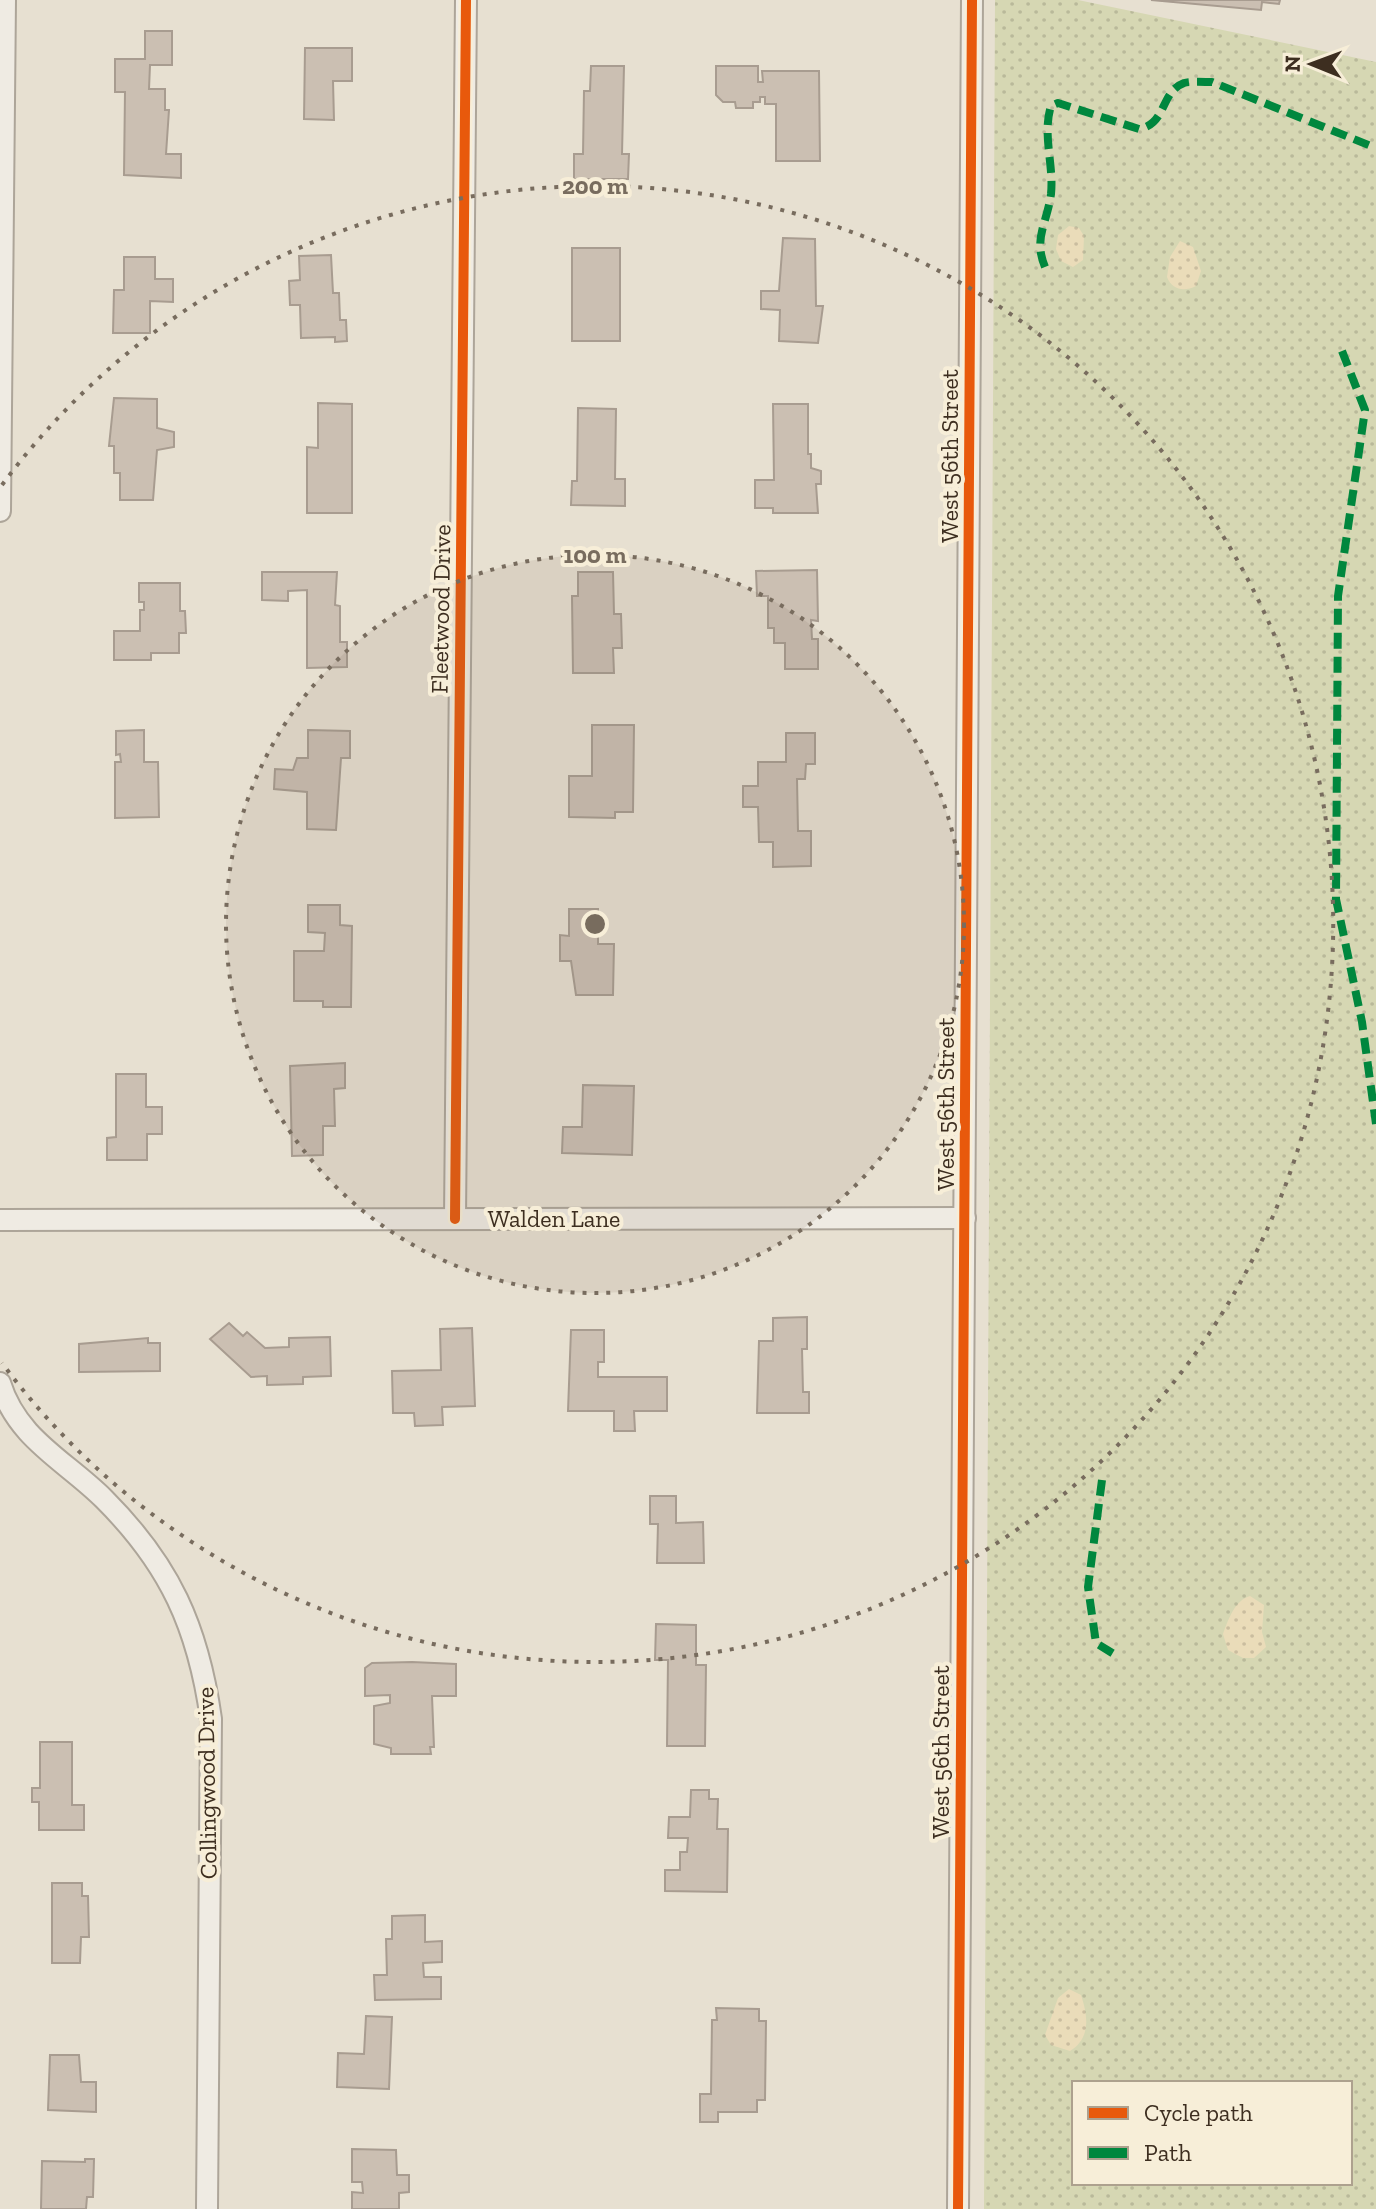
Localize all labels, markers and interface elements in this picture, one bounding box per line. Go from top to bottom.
north arrow [1272,24,1352,104]
text: N [1279,55,1306,72]
text: 200 m [562,171,628,200]
street label: West 56th Street [935,369,964,543]
street label: Fleetwood Drive [425,524,456,694]
text: 100 m [564,540,626,569]
centre of rings [581,910,609,938]
street label: West 56th Street [931,1017,960,1191]
street label: Walden Lane [488,1204,620,1233]
street label: West 56th Street [926,1665,955,1839]
street label: Collingwood Drive [190,1687,223,1879]
legend [1072,2081,1352,2185]
text: Cycle path [1144,2098,1253,2127]
text: Path [1144,2138,1192,2167]

